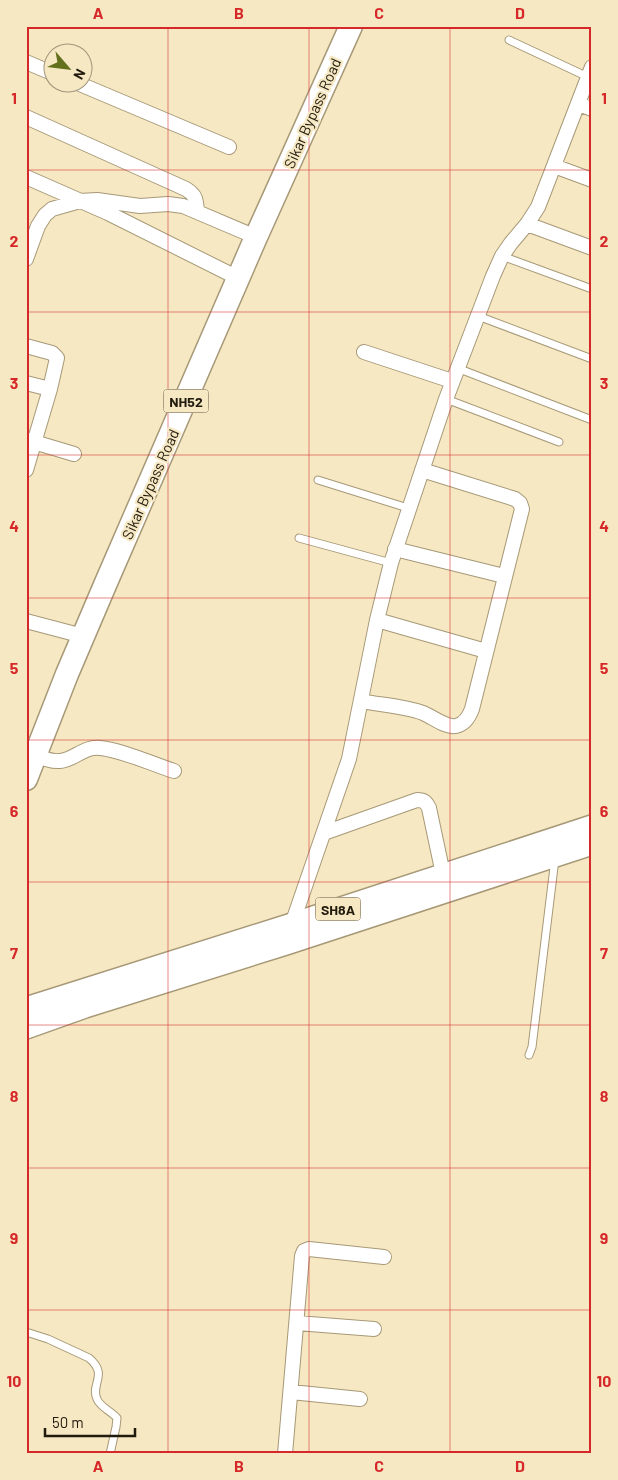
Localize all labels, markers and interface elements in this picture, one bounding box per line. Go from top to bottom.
text: A [93,3,104,22]
text: B [234,3,244,22]
text: C [374,3,384,22]
text: D [515,3,525,22]
north arrow [42,42,92,92]
street label: Sikar Bypass Road [280,55,344,171]
text: N [70,66,90,82]
text: 1 [11,88,17,107]
text: 1 [601,88,607,107]
text: 2 [10,231,19,250]
text: 2 [600,231,609,250]
text: 3 [10,373,18,392]
text: 3 [600,373,608,392]
road number: NH52 [164,390,208,412]
street label: Sikar Bypass Road [118,426,182,542]
text: 4 [9,516,19,535]
text: 4 [599,516,609,535]
text: 5 [10,658,19,677]
text: 5 [600,658,609,677]
text: 6 [10,801,19,820]
text: 6 [600,801,609,820]
road number: SH8A [316,898,360,921]
text: 7 [10,943,18,962]
text: 7 [600,943,608,962]
text: 8 [10,1086,19,1105]
text: 8 [600,1086,609,1105]
text: 9 [10,1228,18,1247]
text: 9 [600,1228,608,1247]
text: 10 [7,1371,21,1390]
text: 10 [597,1371,611,1390]
scale bar [45,1405,135,1437]
text: 50 m [52,1413,84,1431]
text: A [93,1456,104,1475]
text: B [234,1456,244,1475]
text: C [374,1456,384,1475]
text: D [515,1456,525,1475]

